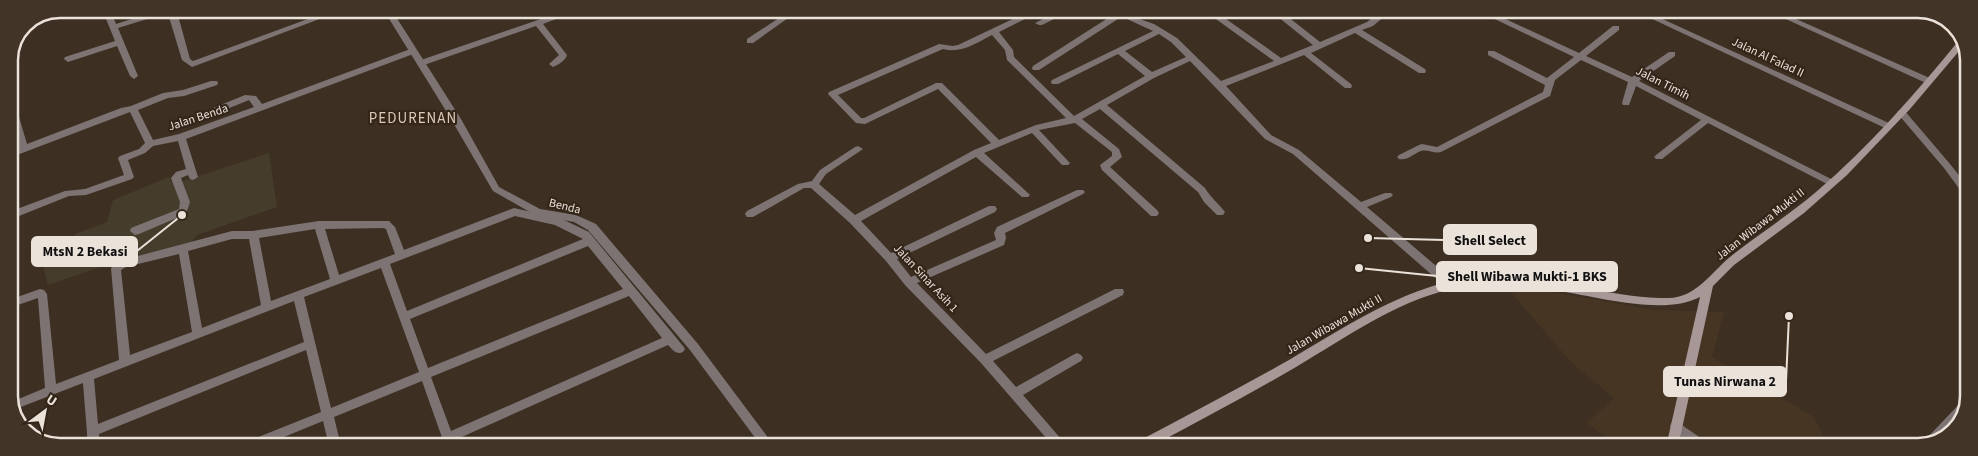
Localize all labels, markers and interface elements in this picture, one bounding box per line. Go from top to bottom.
street label: Jalan Al Falad II [1729,33,1807,82]
street label: Jalan Timih [1633,63,1693,104]
street label: Jalan Benda [166,100,230,135]
district label: PEDURENAN [369,108,457,129]
street label: Jalan Wibawa Mukti II [1712,184,1808,264]
street label: Benda [547,194,583,219]
callout: Shell Select [1444,225,1536,254]
text: Shell Select [1454,231,1527,251]
callout: MtsN 2 Bekasi [32,237,137,266]
street label: Jalan Sinar Asih 1 [889,240,962,316]
text: MtsN 2 Bekasi [42,242,128,262]
callout: Shell Wibawa Mukti-1 BKS [1437,262,1617,291]
text: Shell Wibawa Mukti-1 BKS [1447,267,1607,287]
street label: Jalan Wibawa Mukti II [1283,290,1385,359]
callout: Tunas Nirwana 2 [1664,367,1786,396]
text: Tunas Nirwana 2 [1674,372,1776,392]
north arrow [20,386,70,436]
text: U [42,390,61,412]

